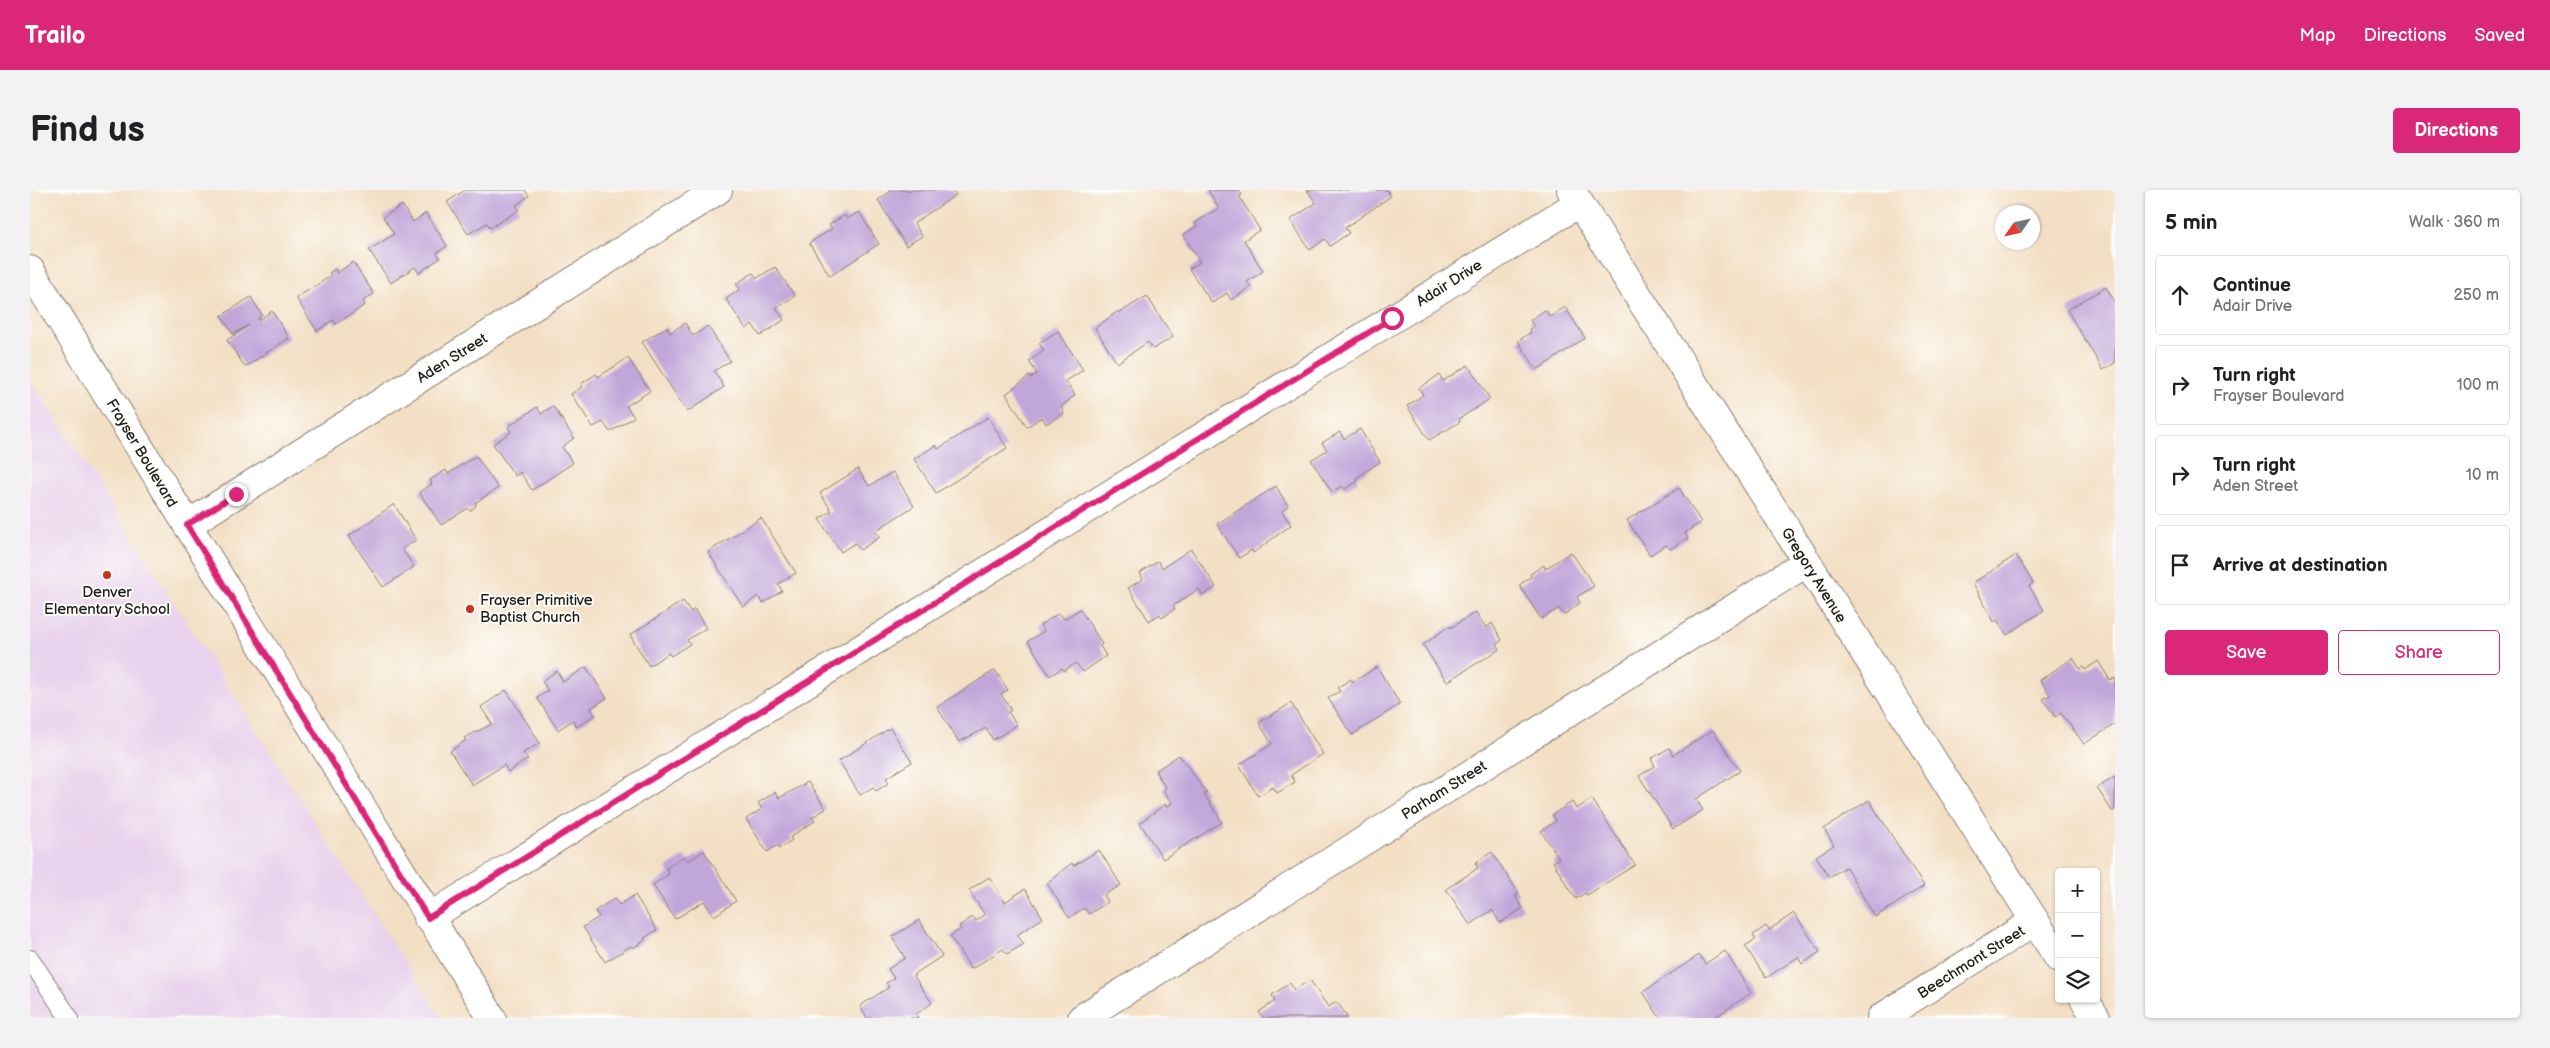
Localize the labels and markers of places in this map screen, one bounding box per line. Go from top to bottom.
marker: Denver Elementary School [101,569,113,581]
place label: Denver Elementary School [44,583,170,619]
place label: Frayser Primitive Baptist Church [480,591,593,627]
marker: Frayser Primitive Baptist Church [464,603,476,615]

